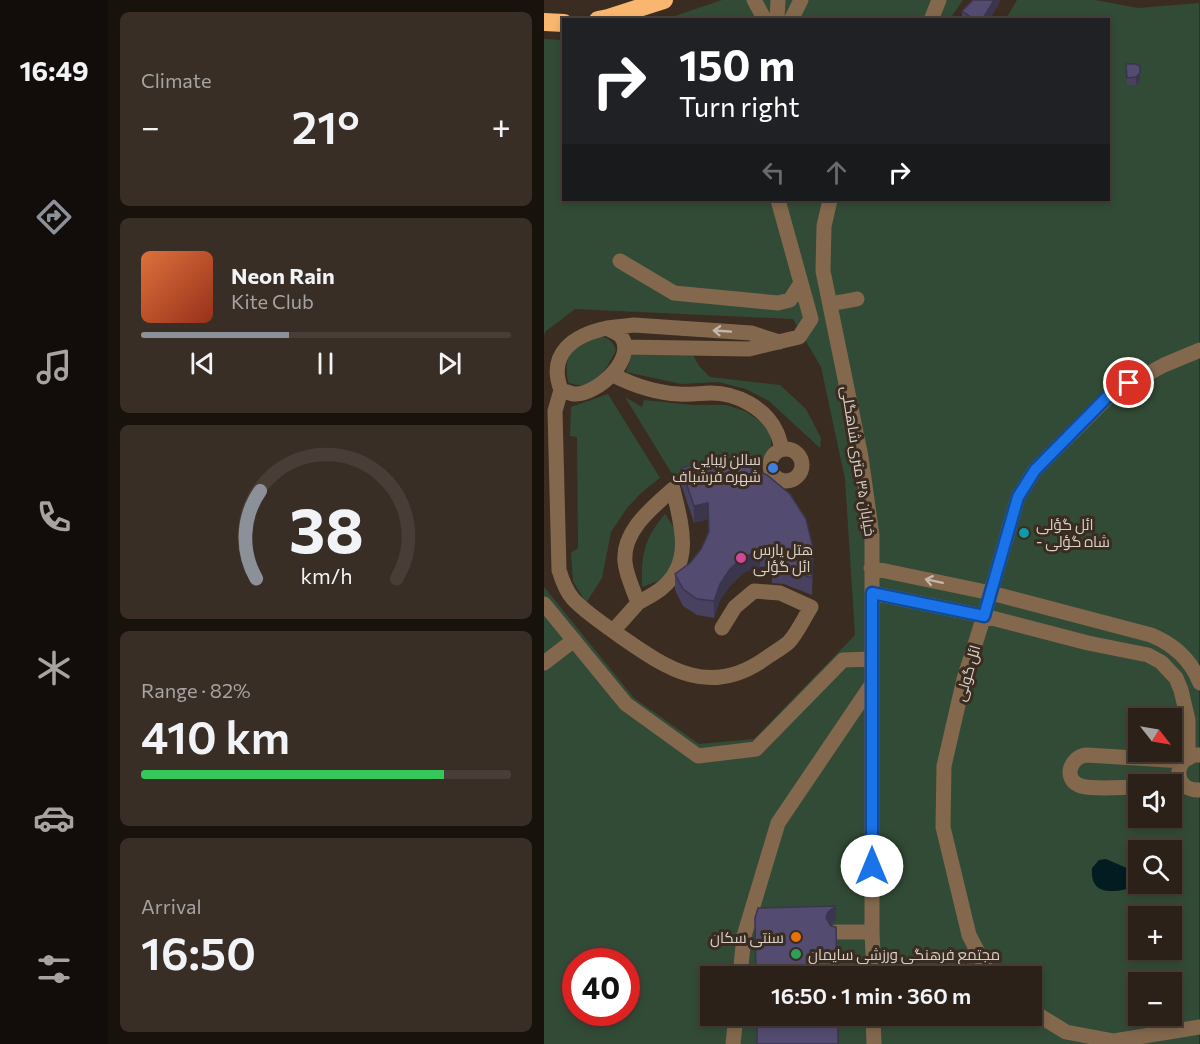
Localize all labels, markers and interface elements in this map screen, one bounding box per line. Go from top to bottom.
text: 150 m [679,38,795,90]
icon: right [580,42,658,120]
text: 16:49 [19,54,89,87]
text: Climate [141,68,211,92]
text: Turn right [679,90,799,123]
text: 21° [292,98,360,153]
text: − [141,105,160,146]
text: + [492,105,511,146]
icon: left [757,156,790,189]
icon: ahead [820,156,853,189]
icon: right [883,156,916,189]
icon: directions [33,196,75,238]
text: Neon Rain [231,262,335,289]
text: Kite Club [231,289,314,313]
one-way arrow [712,325,732,336]
icon: music [33,346,75,388]
icon: previous [186,347,219,380]
icon: pause [309,347,342,380]
icon: next [433,347,466,380]
pin [1103,357,1154,408]
icon: arrive [1112,366,1145,399]
street label: خیابان ۳۵ متری شاهگلی [836,385,880,538]
place label: سالن زیبایی شهره فرشباف [672,450,761,487]
marker: سالن زیبایی شهره فرشباف [766,461,780,475]
text: 38 [289,490,363,566]
icon: phone [33,496,75,538]
place label: ائل گؤلی - شاه گؤلی [1036,515,1110,552]
marker: ائل گؤلی - شاه گؤلی [1017,526,1031,540]
place label: هتل پارس ائل گؤلی [753,540,813,577]
marker: هتل پارس ائل گؤلی [734,551,748,565]
text: km/h [300,562,352,588]
one-way arrow [924,575,944,586]
street label: ائل گولی [950,643,986,704]
icon: climate [33,647,75,689]
text: Range · 82% [141,678,251,702]
text: 410 km [141,708,290,763]
north arrow [1128,708,1182,762]
map controls [1128,708,1182,1026]
button: sound [1128,774,1182,828]
icon: car [33,797,75,839]
position arrow [840,834,904,898]
button: search [1128,840,1182,894]
text: Arrival [141,894,202,918]
button: + [1128,906,1182,960]
text: 16:50 [141,924,256,979]
place label: سنتی سکان [710,928,784,948]
marker: سنتی سکان [789,930,803,944]
place label: مجتمع فرهنگی ورزشی سایمان [808,945,1000,966]
marker: مجتمع فرهنگی ورزشی سایمان [789,947,803,961]
icon: filters [33,948,75,990]
speed limit sign: 40 [562,948,640,1026]
button: − [1128,972,1182,1026]
text: 16:50 · 1 min · 360 m [771,982,971,1009]

